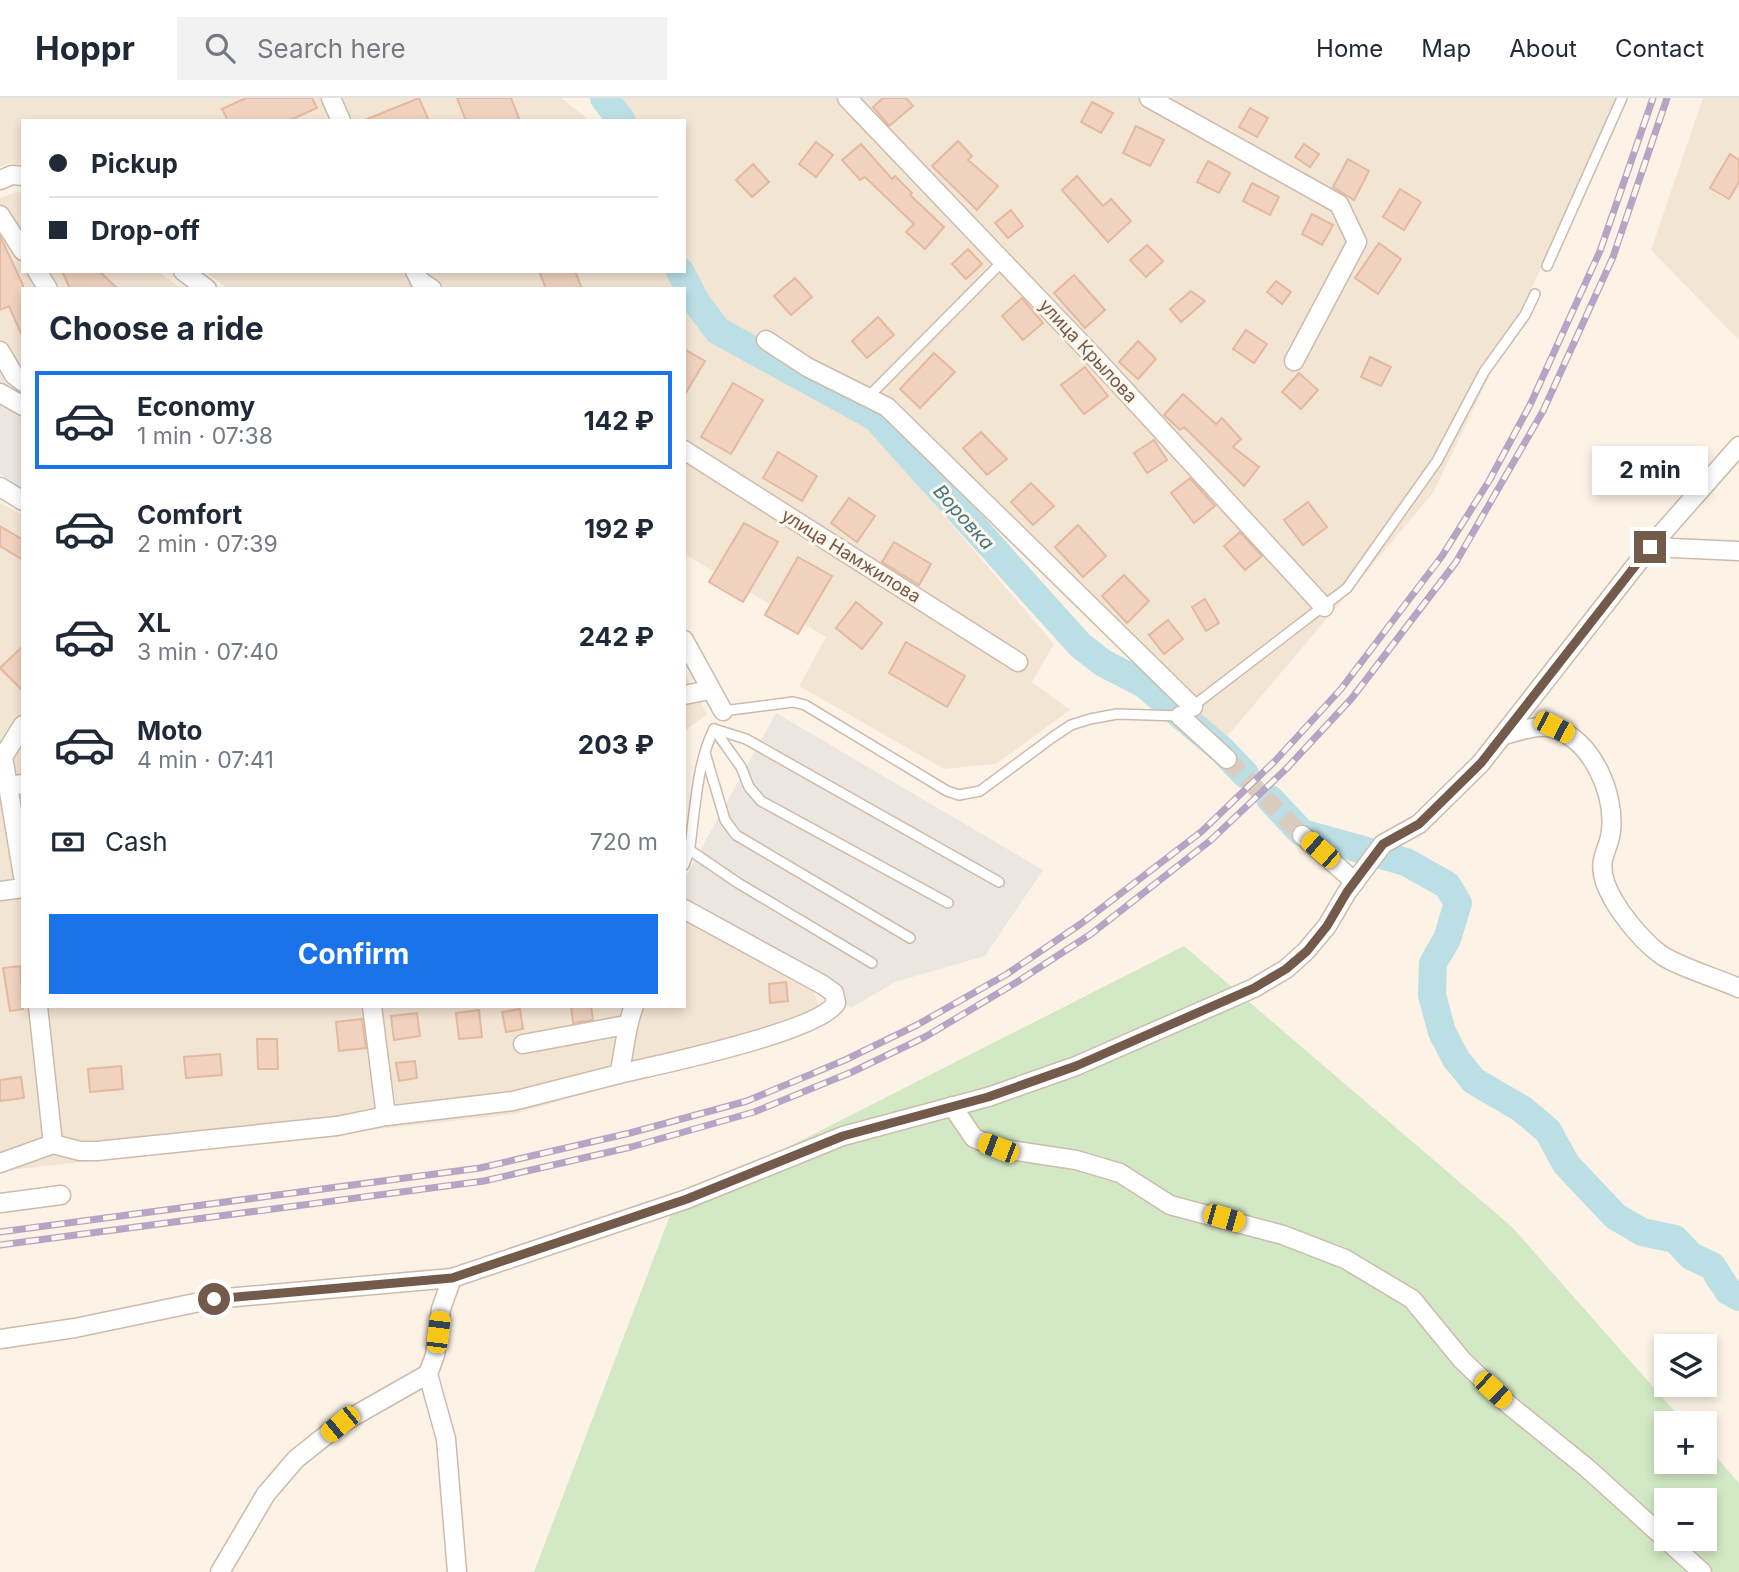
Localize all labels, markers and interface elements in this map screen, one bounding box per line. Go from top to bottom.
search box [177,17,667,80]
text: Hoppr [35,28,135,68]
icon: search [201,29,239,67]
text: Search here [257,33,406,64]
text: Home [1316,34,1383,63]
text: Map [1421,34,1471,63]
text: About [1509,34,1577,63]
text: Contact [1615,34,1704,63]
text: Pickup [91,148,178,179]
text: Drop-off [91,215,200,246]
street label: улица Крылова [1035,294,1142,407]
text: Choose a ride [49,309,264,348]
icon: car [53,389,116,452]
text: Economy [137,391,255,422]
text: 142 ₽ [583,405,654,436]
text: 1 min · 07:38 [137,422,273,450]
callout: 2 min [1592,446,1708,494]
text: 2 min [1619,456,1681,484]
water label: Воровка [928,480,999,555]
icon: car [53,497,116,560]
text: Comfort [137,499,242,530]
street label: улица Намжилова [778,504,925,607]
text: 192 ₽ [584,513,654,544]
text: 2 min · 07:39 [137,530,278,558]
route end [1634,531,1666,563]
icon: car [53,605,116,668]
text: XL [137,607,171,638]
text: 242 ₽ [579,621,654,652]
text: 3 min · 07:40 [137,638,279,666]
car [1531,708,1578,746]
icon: car [53,713,116,776]
text: Moto [137,715,202,746]
text: 203 ₽ [578,729,654,760]
text: 4 min · 07:41 [137,746,274,774]
icon: cash [49,823,87,861]
text: Cash [105,826,168,857]
text: 720 m [590,828,658,856]
car [1298,828,1343,872]
button: Confirm [49,914,658,994]
car [975,1131,1022,1165]
car [1201,1202,1248,1234]
route start [198,1283,230,1315]
car [426,1310,451,1354]
map controls [1654,1334,1717,1551]
button: layers [1654,1334,1717,1397]
car [1471,1368,1516,1412]
car [318,1403,363,1445]
button: + [1654,1411,1717,1474]
button: − [1654,1488,1717,1551]

